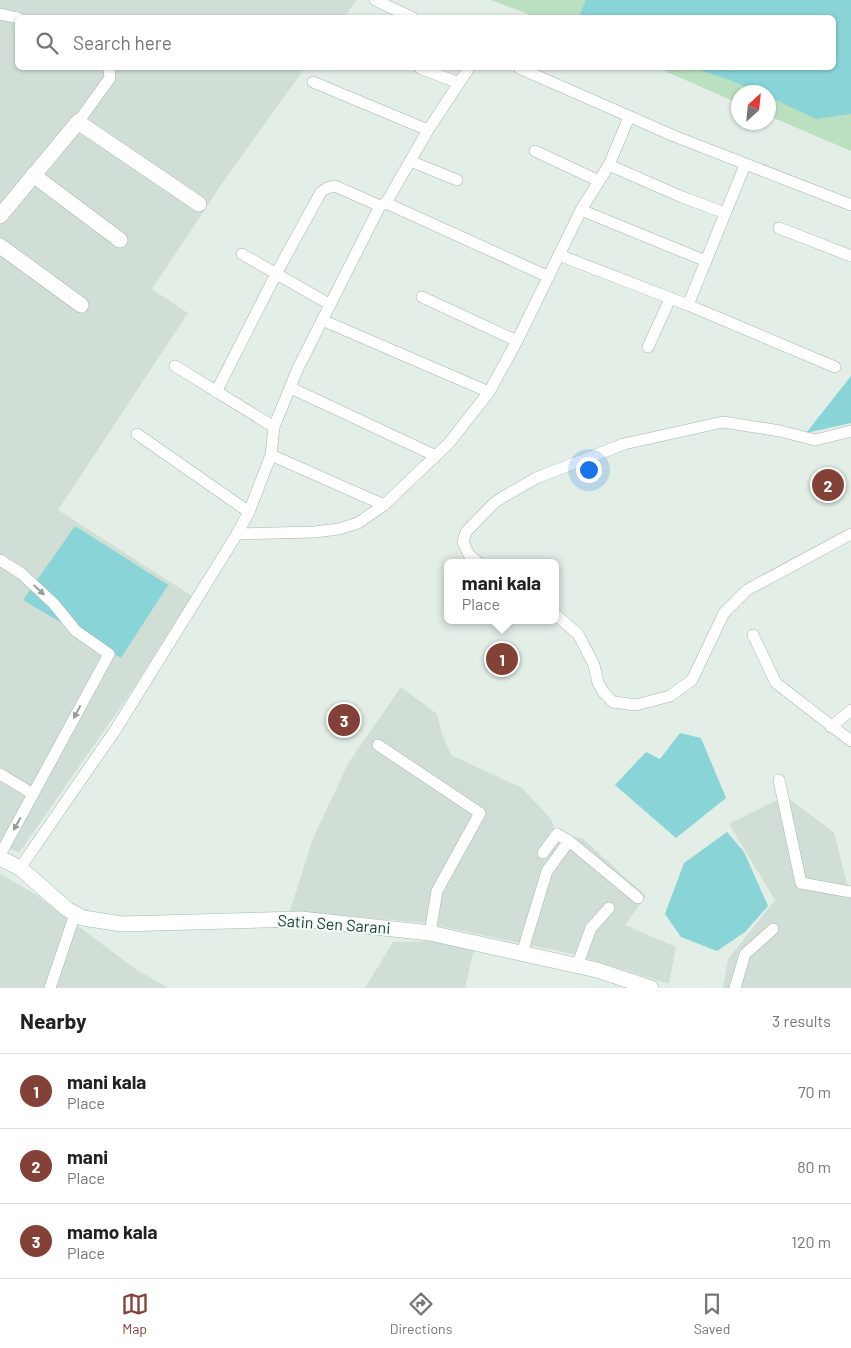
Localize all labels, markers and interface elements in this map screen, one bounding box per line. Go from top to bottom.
search box [15,15,836,70]
icon: search [33,29,61,57]
text: Search here [73,31,172,54]
north arrow [731,85,776,130]
your location [576,457,602,483]
pin: 2 [812,466,844,504]
popup [444,559,559,624]
text: mani kala [462,571,541,594]
one-way arrow [32,584,44,596]
text: Place [462,594,500,613]
pin: 1 [486,640,518,678]
pin: 3 [328,701,360,739]
one-way arrow [73,706,82,719]
one-way arrow [13,817,21,832]
street label: Satin Sen Sarani [277,910,391,937]
text: Nearby [20,1008,86,1033]
text: 3 results [772,1011,831,1030]
text: mani kala [67,1070,146,1093]
text: 1 [33,1082,39,1101]
text: 70 m [798,1082,831,1101]
text: Place [67,1093,105,1112]
text: mani [67,1145,108,1168]
text: 2 [32,1157,40,1176]
text: 80 m [797,1157,831,1176]
text: Place [67,1168,105,1187]
text: mamo kala [67,1220,158,1243]
text: 3 [32,1232,40,1251]
text: 120 m [791,1232,831,1251]
text: Place [67,1243,105,1262]
tab: Map [121,1290,149,1337]
tab: Directions [390,1290,452,1337]
tab: Saved [694,1290,730,1337]

